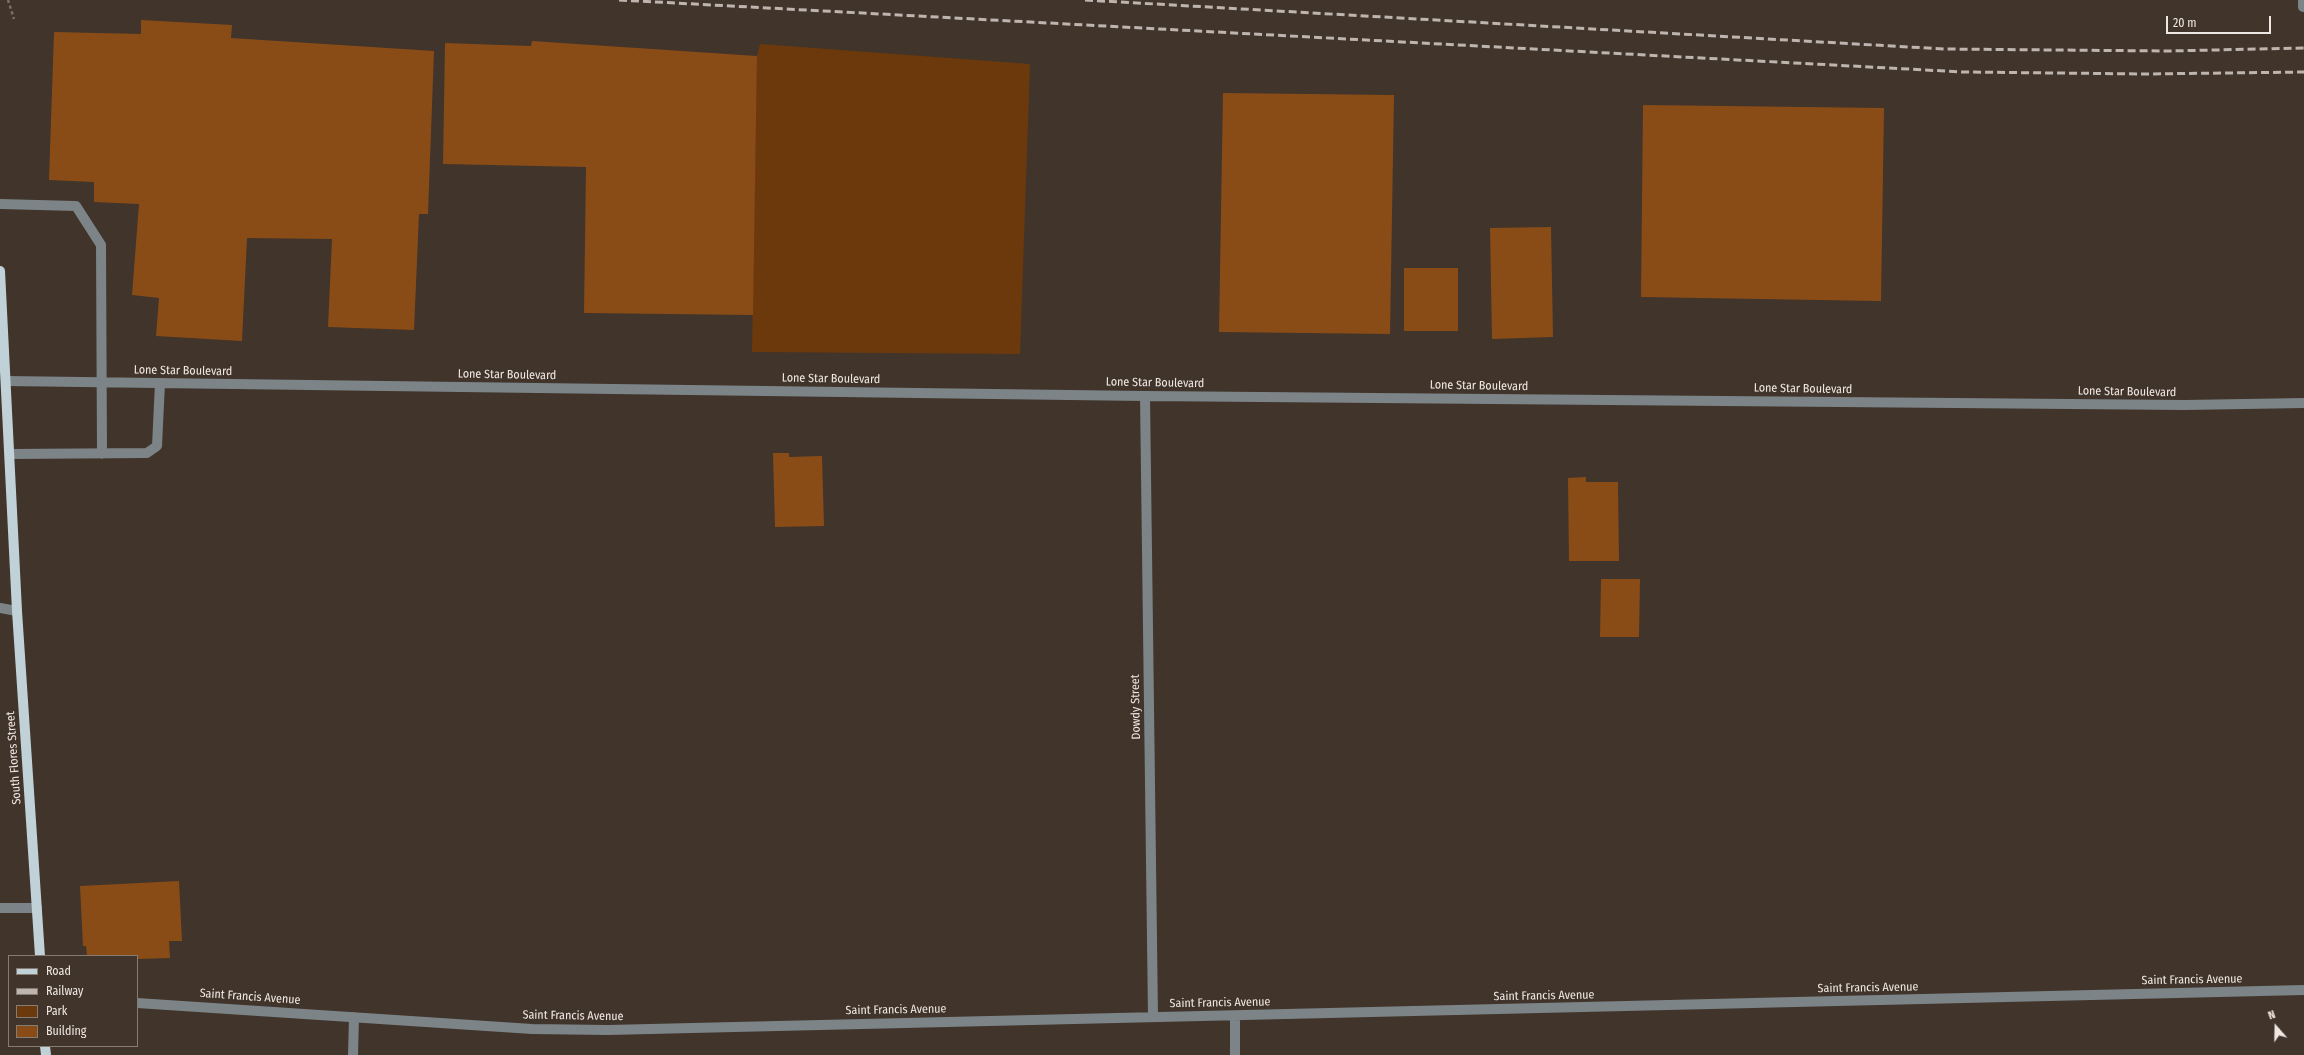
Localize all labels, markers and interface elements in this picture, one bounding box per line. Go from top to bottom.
scale bar [2168,8,2273,34]
text: 20 m [2173,16,2197,30]
street label: Lone Star Boulevard [134,363,232,379]
street label: Lone Star Boulevard [458,367,556,383]
street label: Lone Star Boulevard [782,371,880,387]
street label: Lone Star Boulevard [1106,375,1204,391]
street label: Lone Star Boulevard [1430,378,1528,394]
street label: Lone Star Boulevard [1754,381,1852,397]
street label: Lone Star Boulevard [2078,384,2176,400]
street label: Dowdy Street [1128,674,1144,740]
street label: South Flores Street [4,711,24,805]
legend [8,955,138,1047]
text: Road [46,964,71,978]
street label: Saint Francis Avenue [2141,972,2243,988]
street label: Saint Francis Avenue [1817,980,1919,996]
text: Railway [46,984,83,998]
street label: Saint Francis Avenue [199,986,301,1008]
street label: Saint Francis Avenue [1493,988,1595,1004]
street label: Saint Francis Avenue [1169,995,1271,1011]
street label: Saint Francis Avenue [845,1002,947,1018]
text: Park [46,1004,67,1018]
north arrow [2256,1007,2296,1047]
street label: Saint Francis Avenue [522,1008,624,1024]
text: N [2266,1008,2277,1022]
text: Building [46,1024,86,1038]

